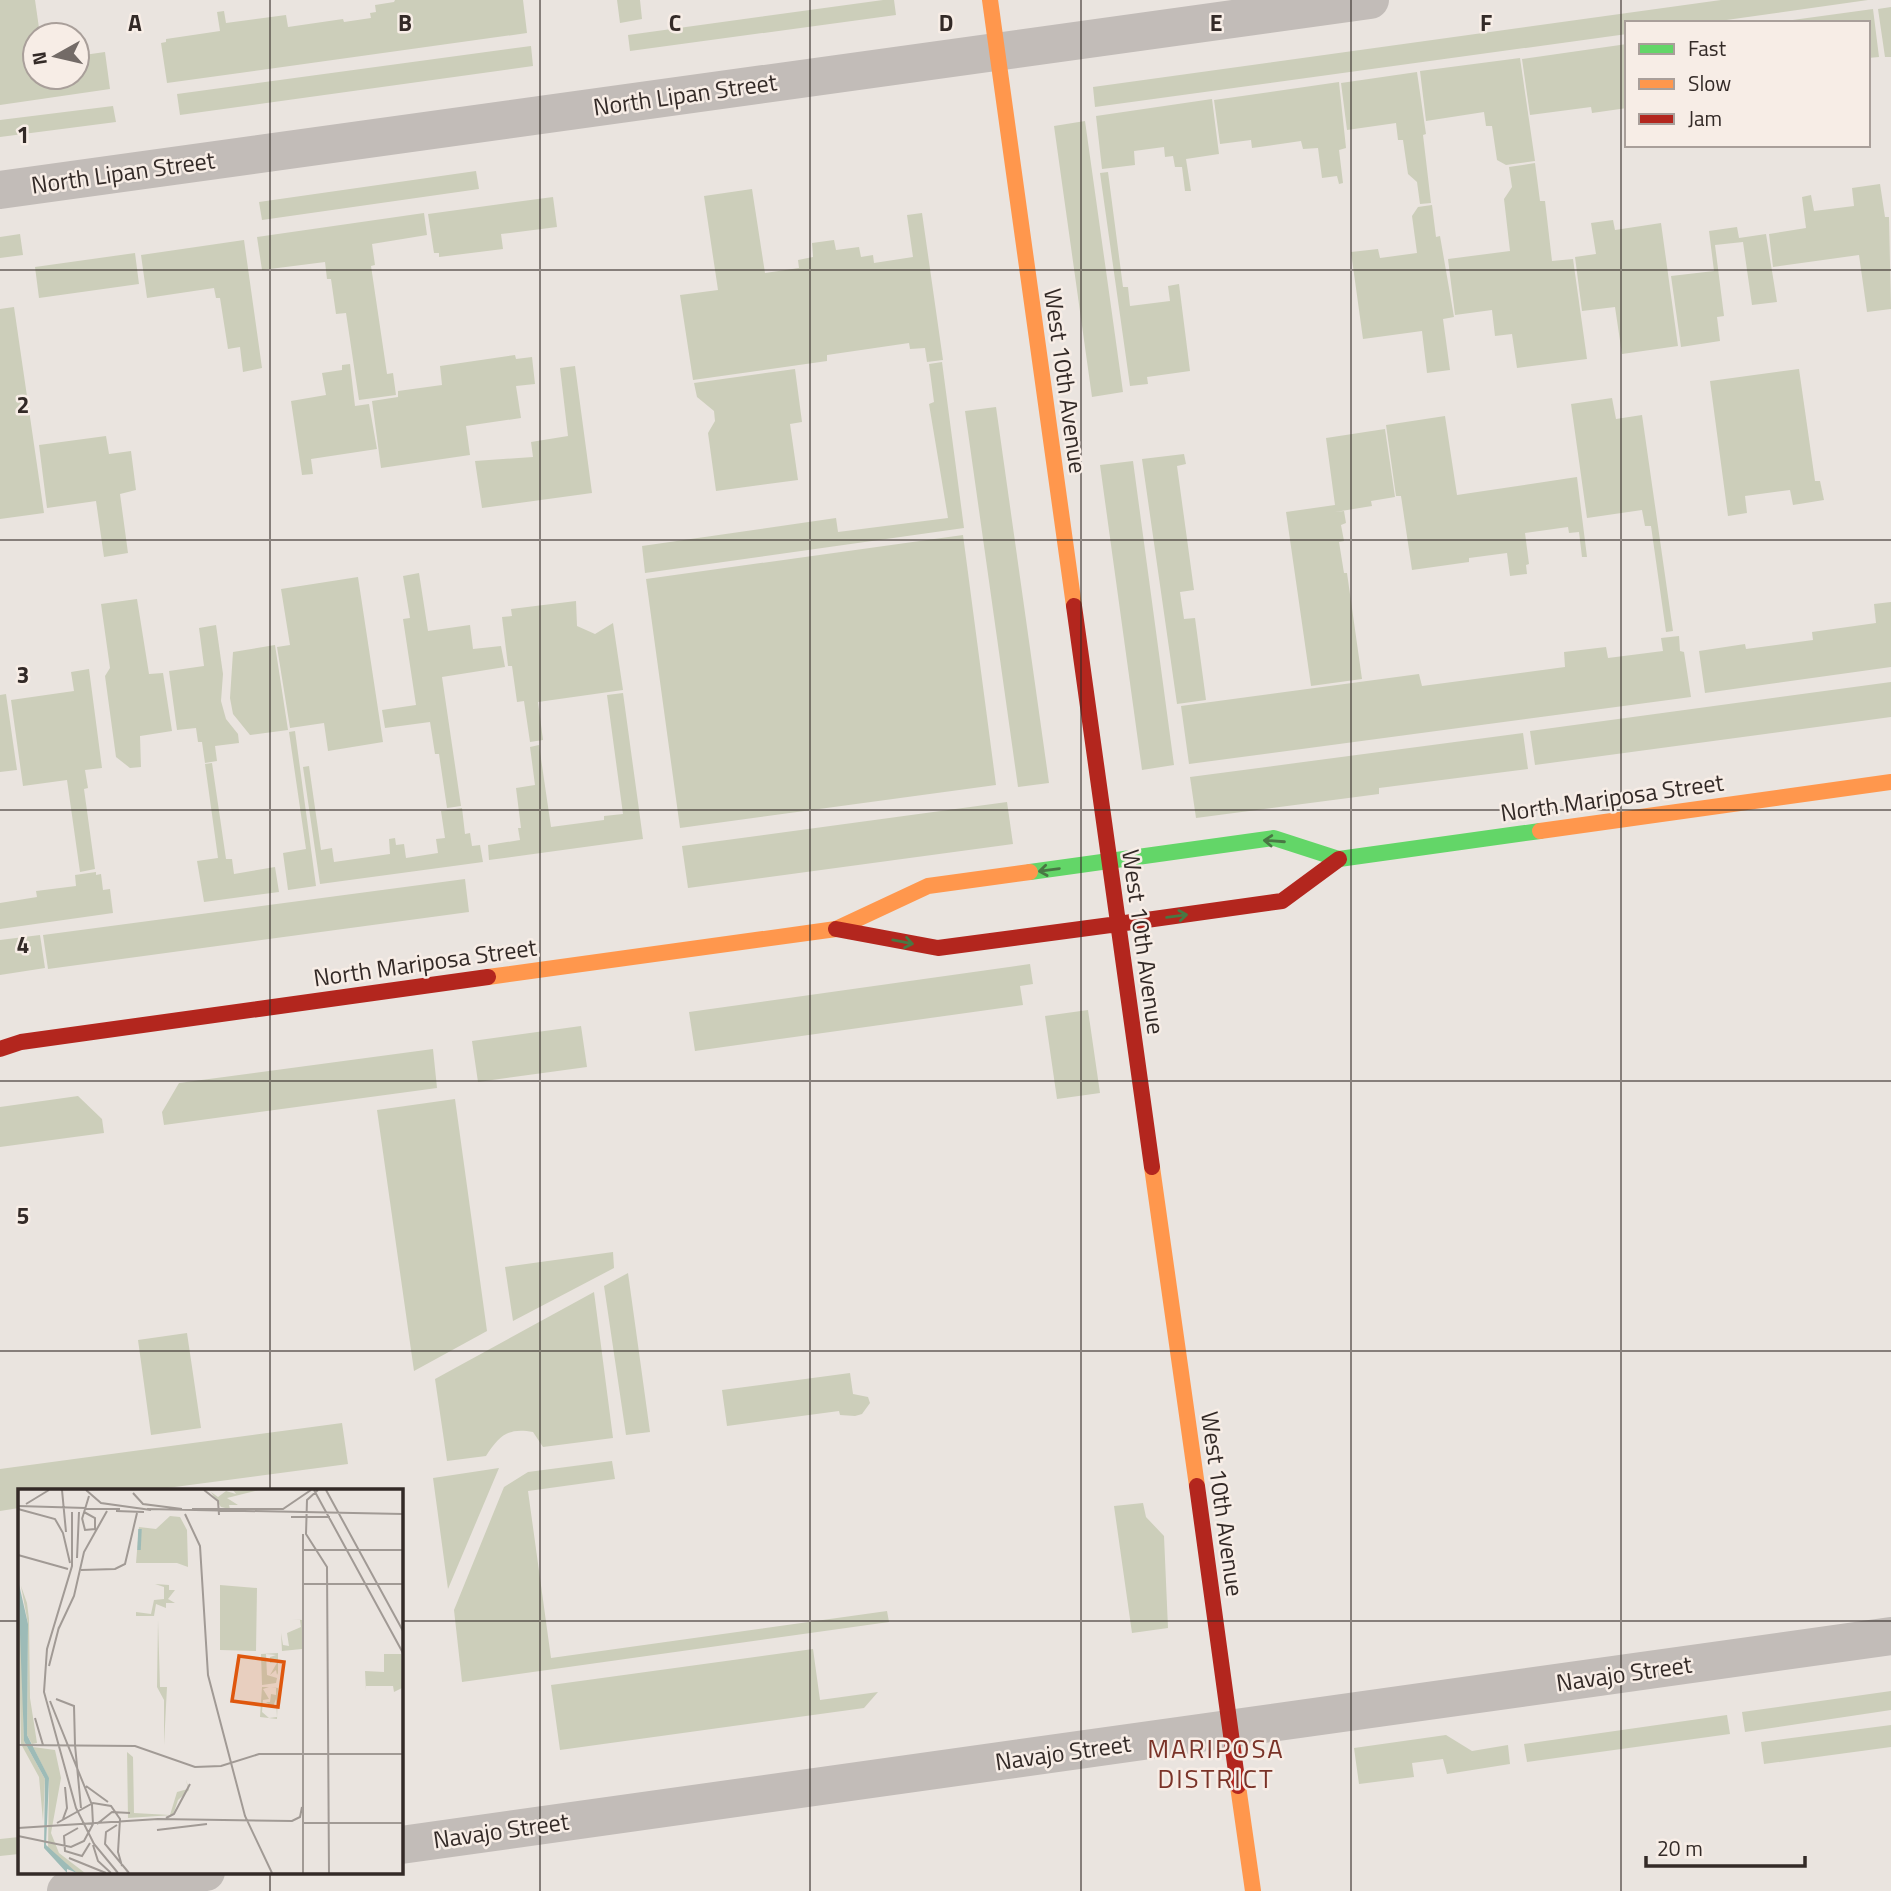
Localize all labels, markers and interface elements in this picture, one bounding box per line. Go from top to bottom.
text: A [128,5,142,40]
text: B [398,5,412,40]
text: C [669,5,681,40]
text: D [939,5,953,40]
text: E [1210,5,1222,40]
text: F [1480,5,1492,40]
north arrow [21,21,91,91]
legend [1625,21,1870,147]
text: Fast [1688,32,1727,64]
text: N [23,50,54,67]
street label: North Lipan Street [591,63,780,125]
text: Slow [1688,67,1731,99]
text: Jam [1688,102,1722,134]
text: 1 [17,117,29,152]
street label: North Lipan Street [29,141,218,203]
street label: West 10th Avenue [1035,286,1097,476]
text: 2 [17,387,29,422]
text: 3 [17,657,29,692]
street label: North Mariposa Street [1498,763,1726,830]
one-way arrow [1263,834,1286,847]
street label: West 10th Avenue [1113,847,1175,1037]
one-way arrow [1038,864,1060,877]
one-way arrow [1165,909,1188,922]
text: 4 [17,927,29,962]
street label: North Mariposa Street [311,928,539,995]
one-way arrow [891,936,914,949]
text: 5 [17,1198,29,1233]
street label: West 10th Avenue [1192,1409,1254,1599]
inset map [18,1489,402,1874]
street label: Navajo Street [1554,1646,1695,1700]
street label: Navajo Street [993,1725,1134,1779]
district label: MARIPOSA DISTRICT [1147,1729,1285,1798]
street label: Navajo Street [431,1803,572,1857]
scale bar [1646,1825,1805,1869]
text: 20 m [1657,1832,1703,1864]

